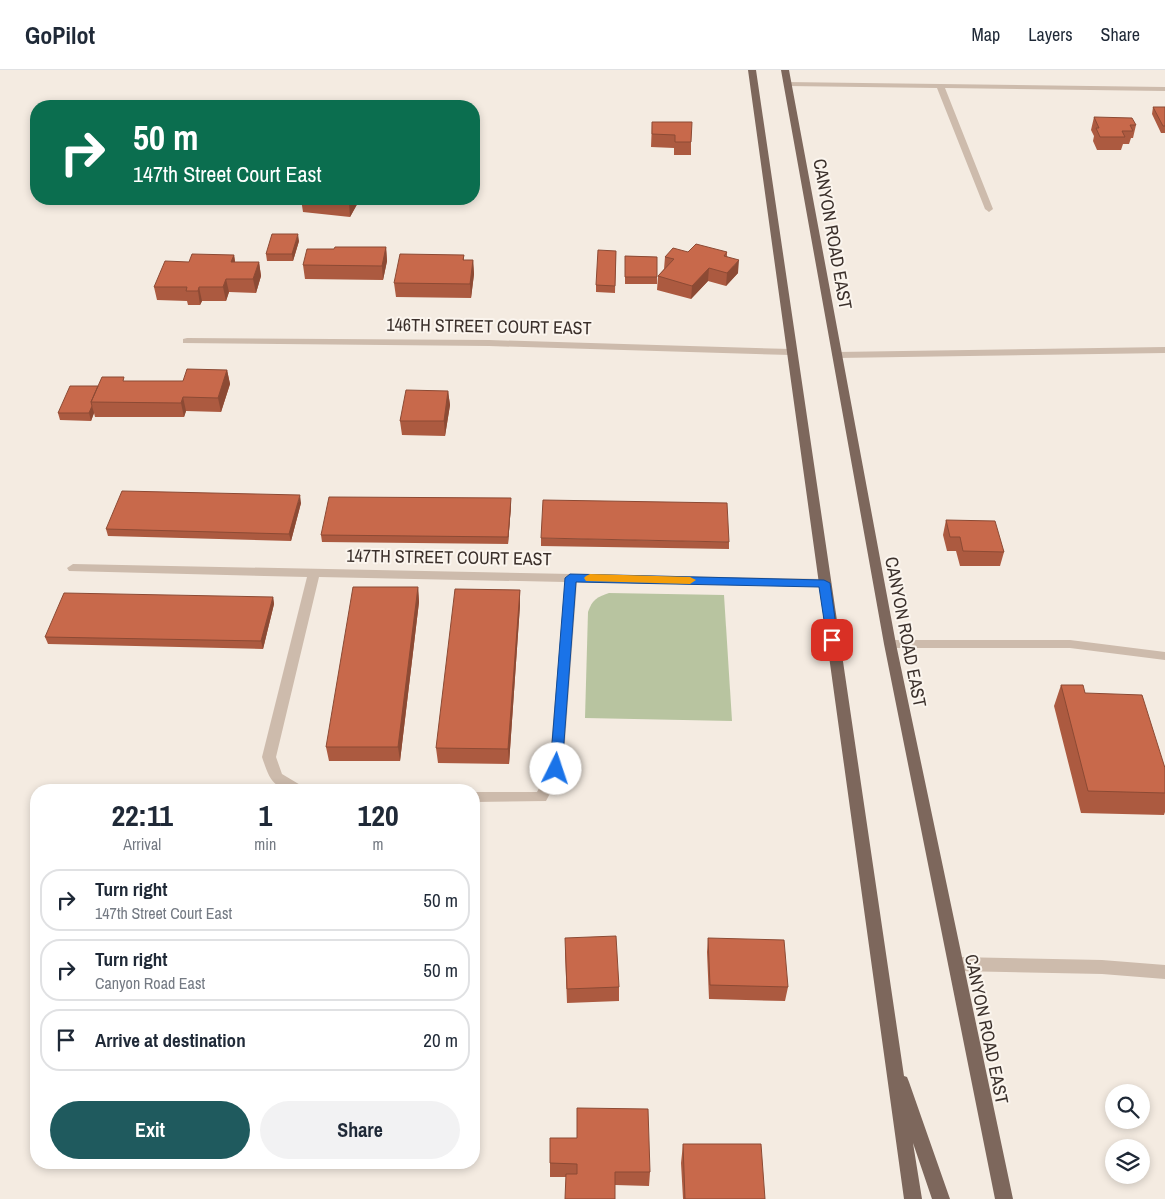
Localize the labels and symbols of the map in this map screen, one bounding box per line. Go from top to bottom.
street label: CANYON ROAD EAST [807,157,859,311]
street label: 146TH STREET COURT EAST [386,312,592,340]
street label: 147TH STREET COURT EAST [346,543,552,571]
street label: CANYON ROAD EAST [879,555,933,709]
pin [811,619,853,661]
position arrow [529,742,581,794]
street label: CANYON ROAD EAST [959,952,1015,1106]

